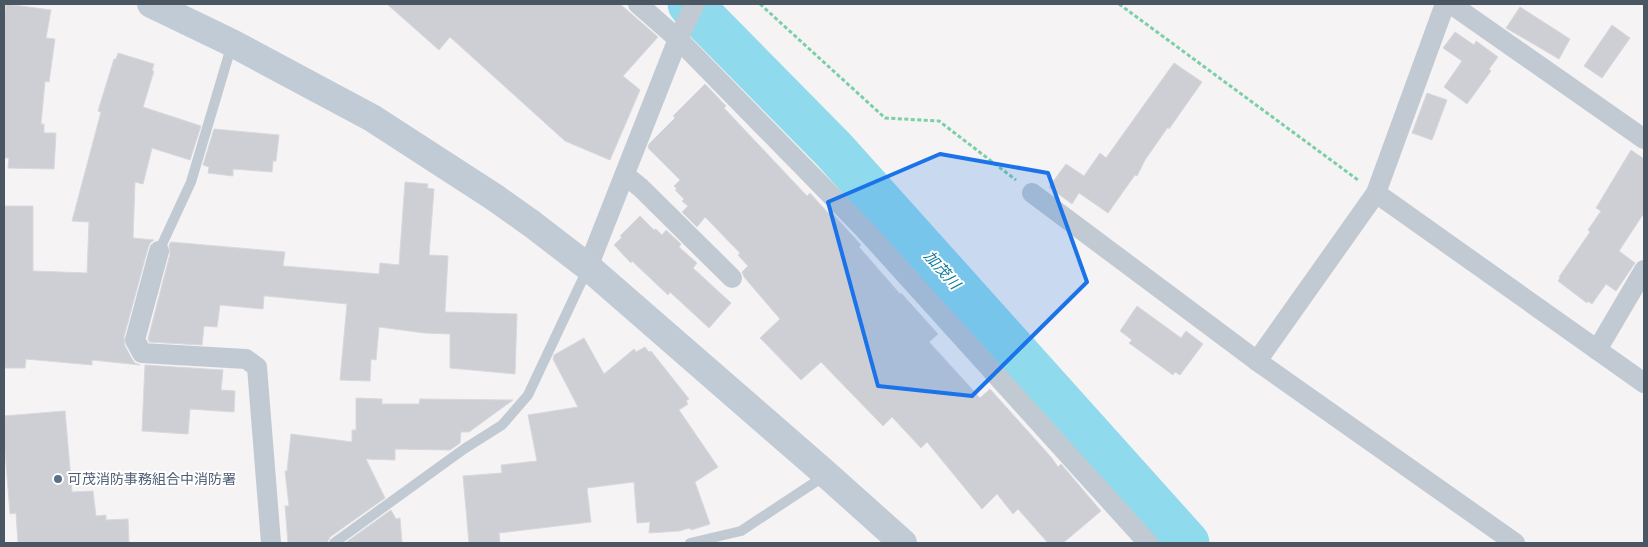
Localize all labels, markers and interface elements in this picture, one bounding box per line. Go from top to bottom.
water label: 加茂川 [920,246,967,295]
place label: 可茂消防事務組合中消防署 [68,469,236,489]
marker: 可茂消防事務組合中消防署 [52,473,64,485]

